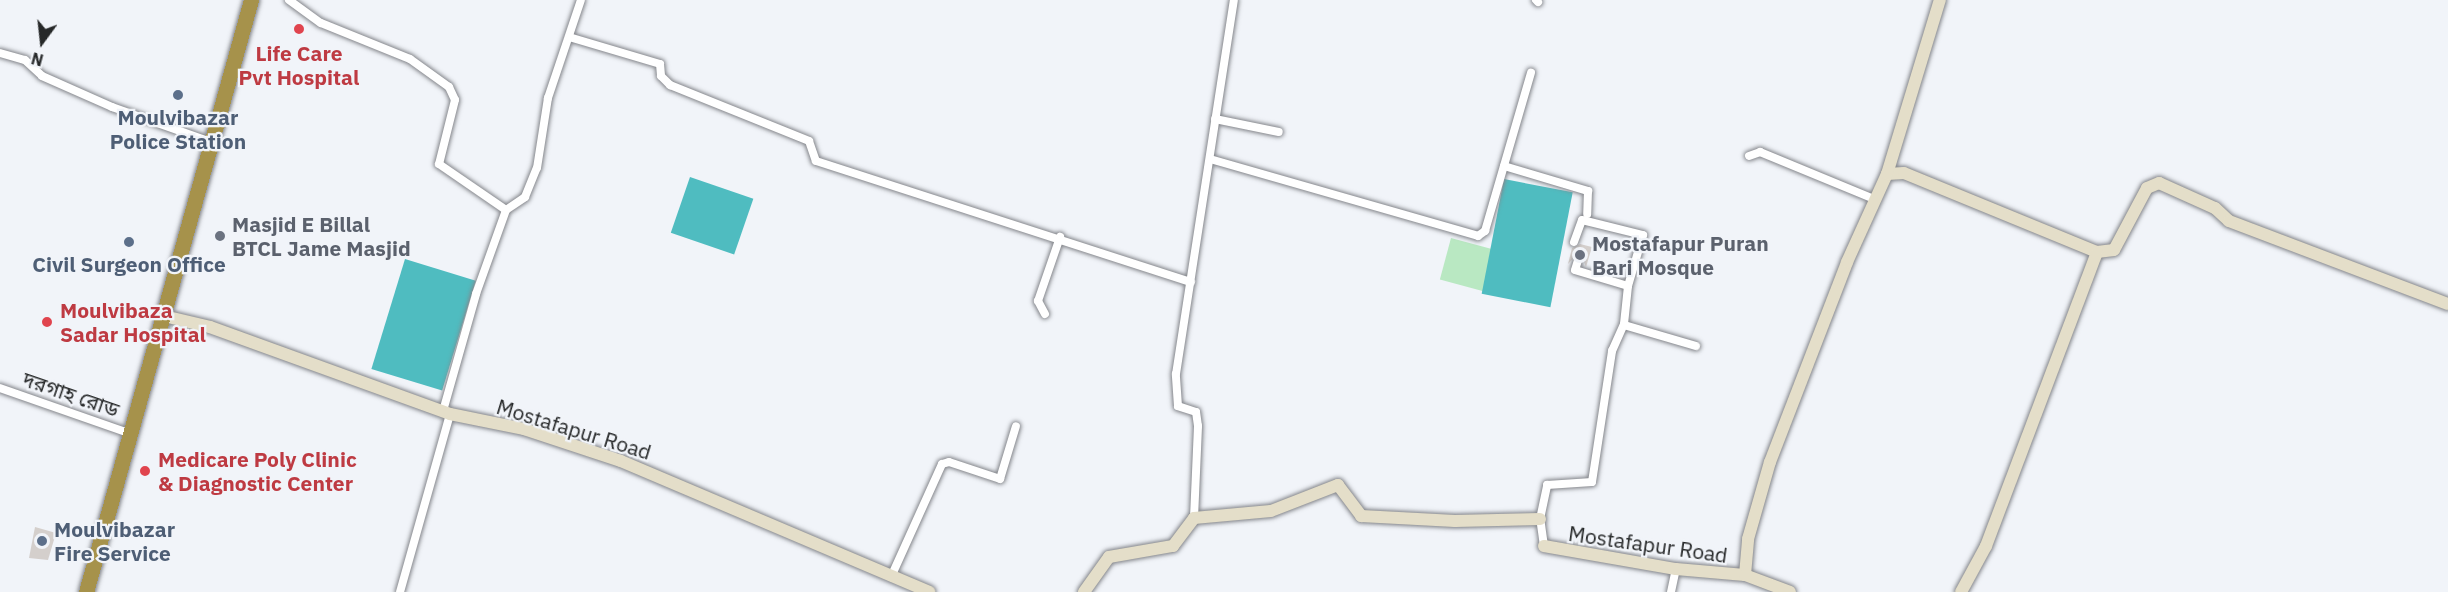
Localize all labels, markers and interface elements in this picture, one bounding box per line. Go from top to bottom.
north arrow [12,12,72,72]
marker: Life Care Pvt Hospital [290,20,308,38]
place label: Life Care Pvt Hospital [239,40,359,90]
text: N [29,48,46,71]
marker: Moulvibazar Police Station [171,88,185,102]
place label: Moulvibazar Police Station [110,104,246,154]
place label: Masjid E Billal BTCL Jame Masjid [232,211,411,261]
marker: Masjid E Billal BTCL Jame Masjid [213,229,227,243]
place label: Mostafapur Puran Bari Mosque [1592,230,1769,280]
marker: Civil Surgeon Office [122,235,136,249]
marker: Mostafapur Puran Bari Mosque [1573,248,1587,262]
place label: Civil Surgeon Office [32,251,226,277]
place label: Moulvibaza Sadar Hospital [60,297,206,347]
marker: Moulvibaza Sadar Hospital [38,313,56,331]
street label: দরগাহ রোড [20,366,122,422]
street label: Mostafapur Road [494,393,654,465]
place label: Medicare Poly Clinic & Diagnostic Center [158,446,357,496]
marker: Medicare Poly Clinic & Diagnostic Center [136,462,154,480]
place label: Moulvibazar Fire Service [54,516,175,566]
street label: Mostafapur Road [1567,520,1729,568]
marker: Moulvibazar Fire Service [35,534,49,548]

